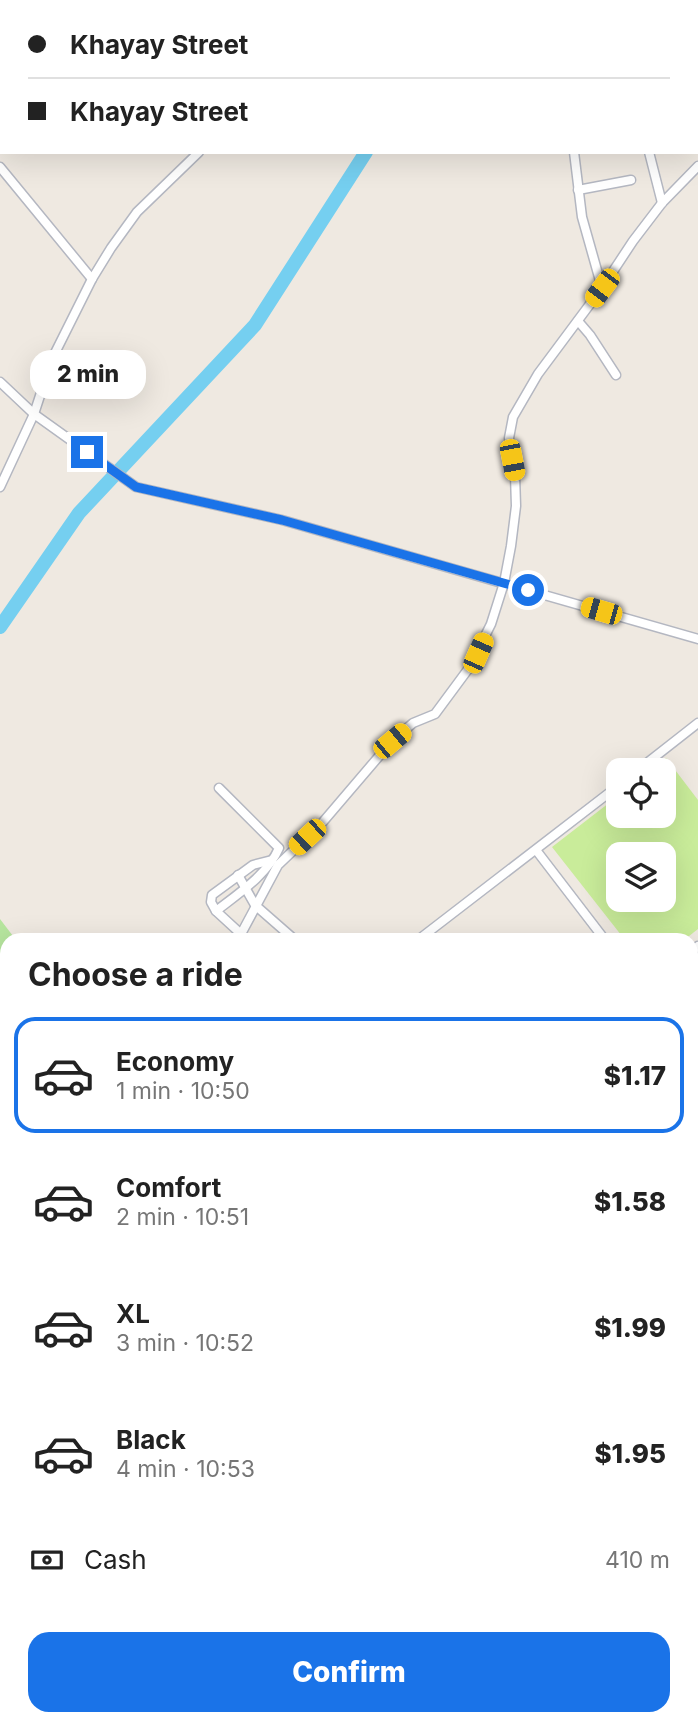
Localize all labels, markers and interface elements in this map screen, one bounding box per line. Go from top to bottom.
text: Khayay Street [70,29,248,60]
text: Khayay Street [70,96,248,127]
car [581,265,624,311]
callout: 2 min [29,350,145,400]
text: 2 min [57,360,119,388]
route end [71,436,103,468]
car [498,437,527,483]
route start [512,574,544,606]
car [578,595,625,627]
car [460,630,497,676]
car [370,719,415,763]
map controls [606,758,676,912]
button: locate [606,758,676,828]
car [285,815,330,859]
button: layers [606,842,676,912]
text: Choose a ride [28,955,243,994]
icon: car [32,1044,95,1107]
text: Economy [116,1046,234,1077]
text: $1.17 [604,1060,666,1091]
text: 1 min · 10:50 [116,1077,250,1105]
icon: car [32,1170,95,1233]
text: Comfort [116,1172,221,1203]
text: $1.58 [594,1186,666,1217]
text: 2 min · 10:51 [116,1203,249,1231]
icon: car [32,1296,95,1359]
text: XL [116,1298,150,1329]
text: $1.99 [594,1312,666,1343]
text: 3 min · 10:52 [116,1329,254,1357]
icon: car [32,1422,95,1485]
text: Black [116,1424,186,1455]
text: $1.95 [594,1438,666,1469]
text: 4 min · 10:53 [116,1455,255,1483]
icon: cash [28,1541,66,1579]
text: Cash [84,1544,147,1575]
text: 410 m [605,1546,670,1574]
button: Confirm [28,1632,670,1712]

